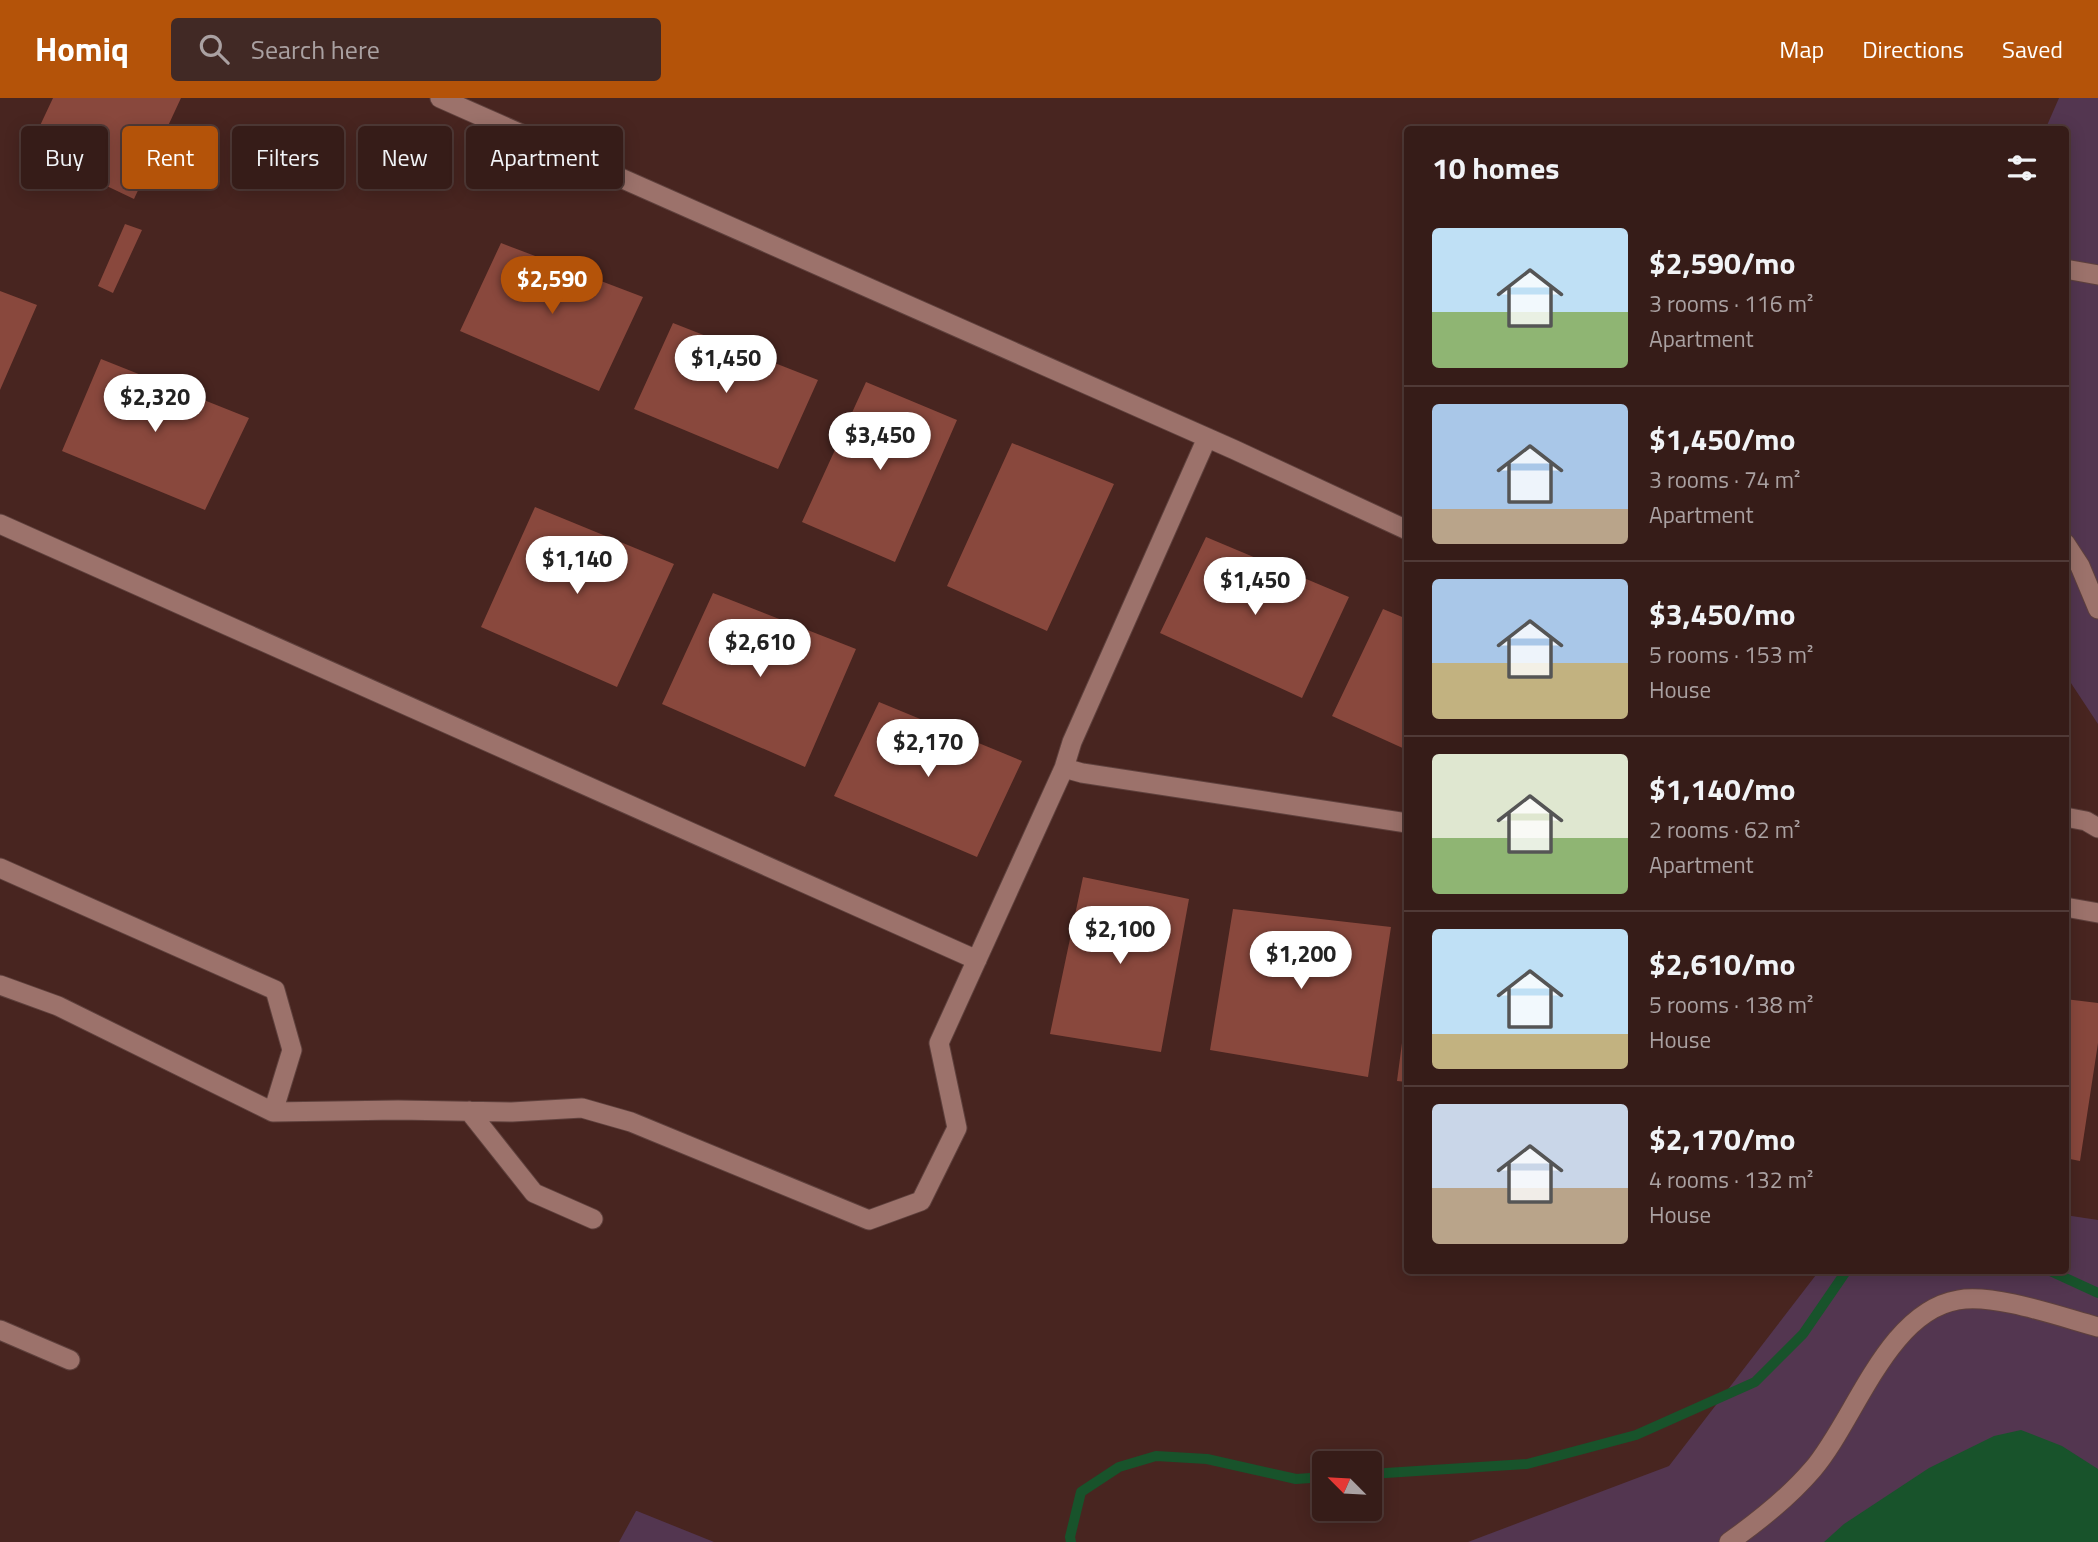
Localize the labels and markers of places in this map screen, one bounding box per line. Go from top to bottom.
pin: $2,590 [495,256,609,316]
pin: $1,450 [669,336,783,395]
pin: $2,320 [98,374,212,434]
pin: $3,450 [823,412,937,472]
pin: $1,140 [520,536,634,596]
pin: $1,450 [1198,558,1312,617]
pin: $2,610 [703,620,817,679]
pin: $2,170 [871,720,985,779]
pin: $2,100 [1063,906,1177,966]
pin: $1,200 [1244,932,1358,991]

